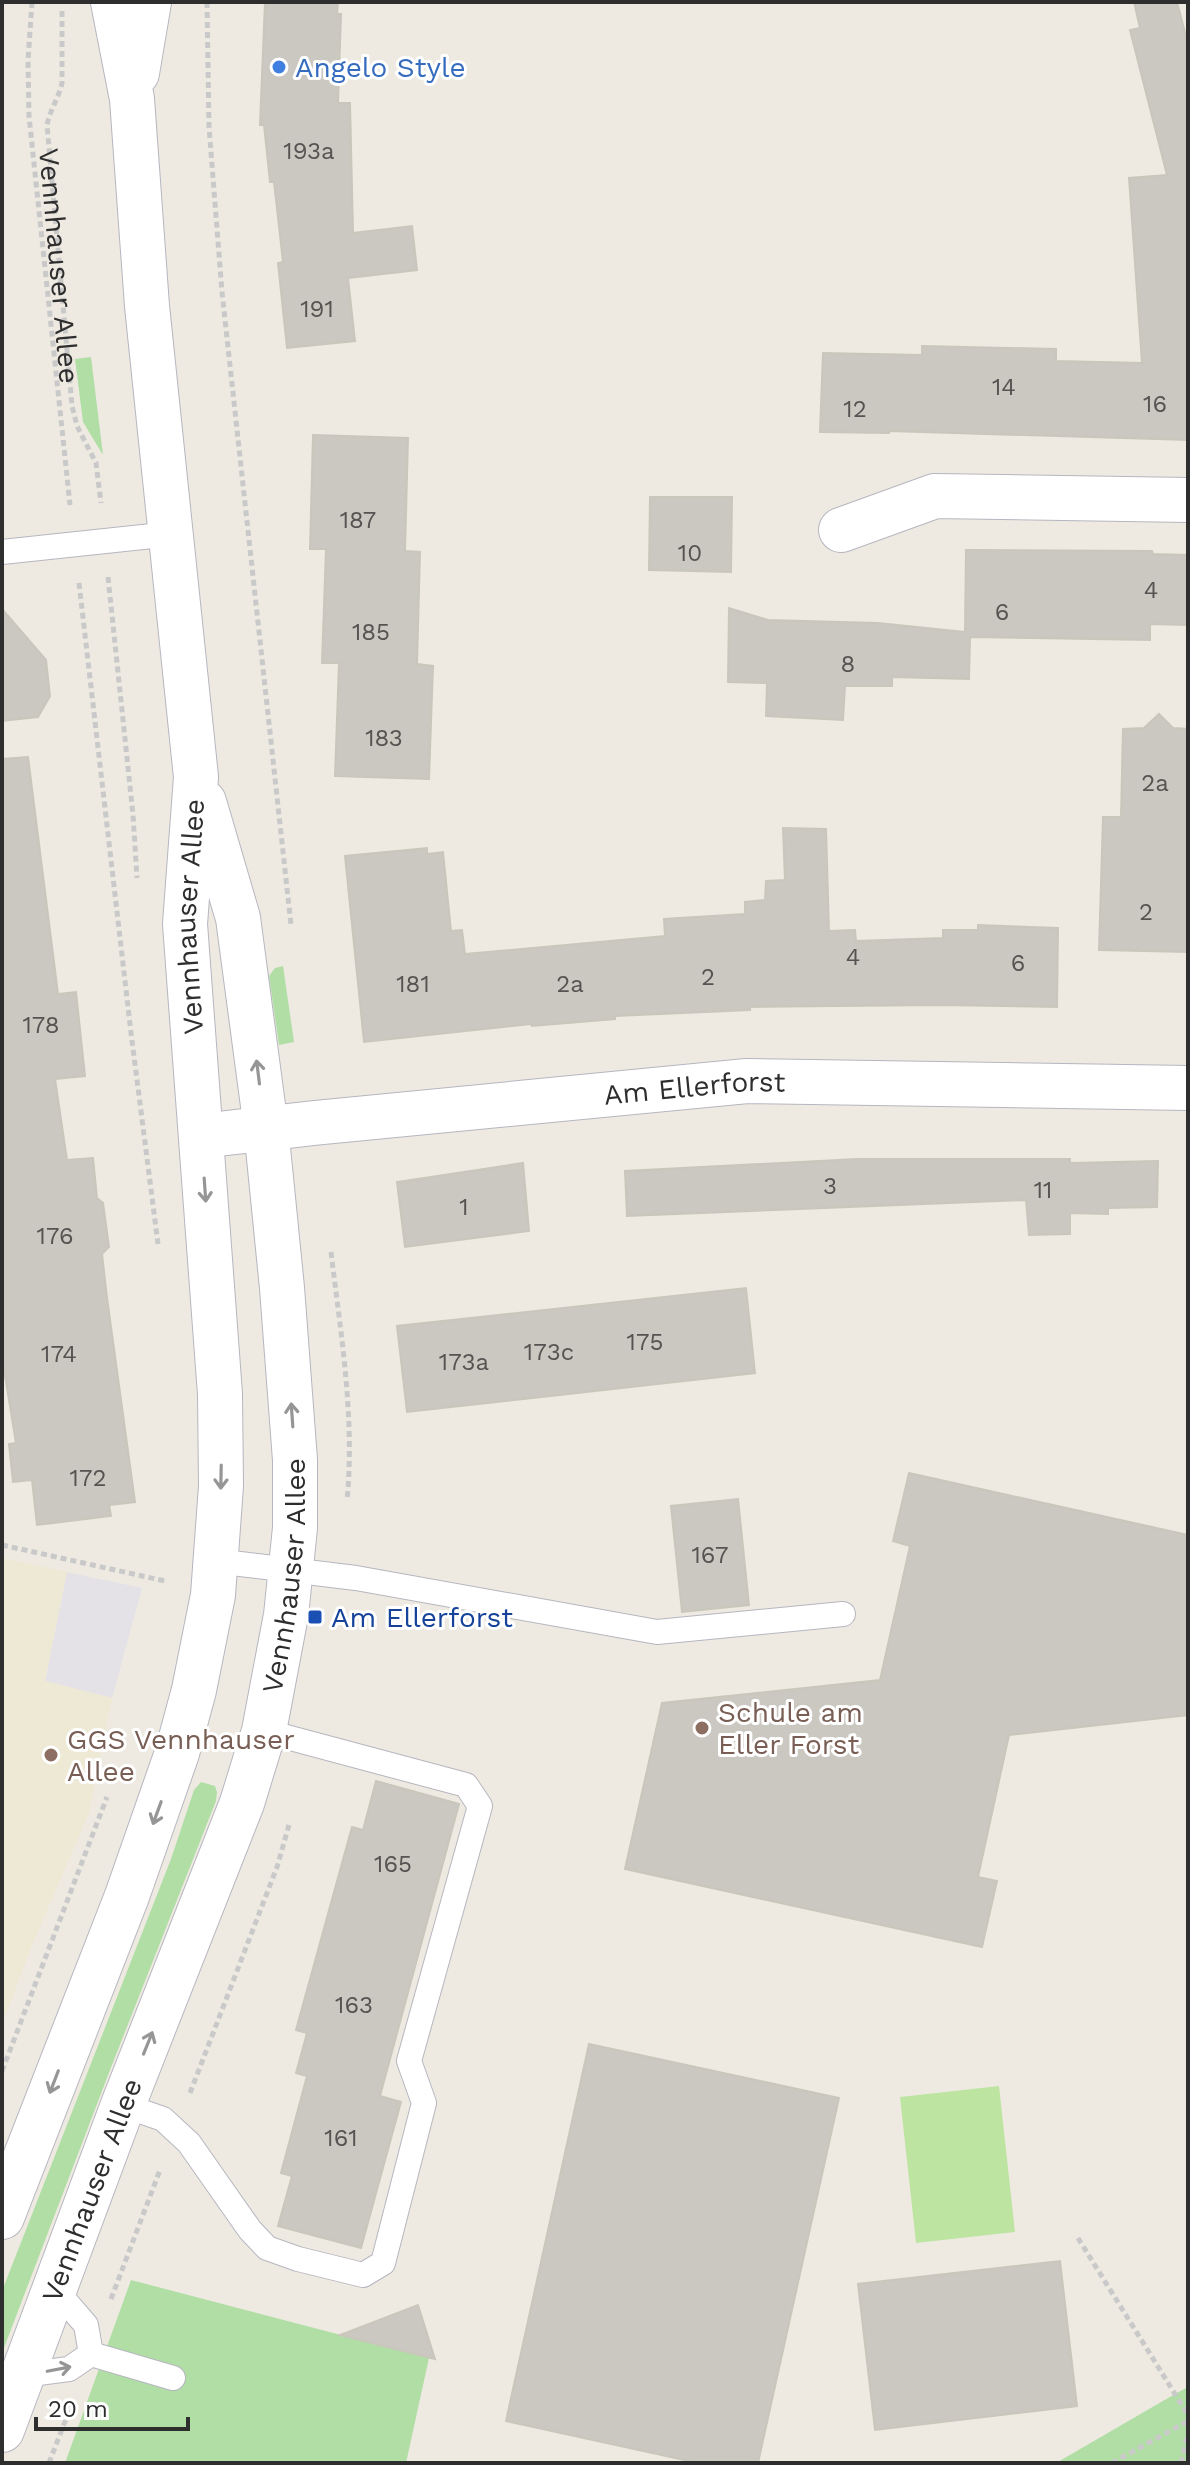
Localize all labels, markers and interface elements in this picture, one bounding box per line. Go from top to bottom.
place label: Angelo Style [295,51,466,84]
marker: Angelo Style [270,58,288,76]
house number: 193a [283,137,335,165]
street label: Vennhauser Allee [32,147,86,385]
house number: 191 [300,295,334,323]
house number: 14 [992,373,1016,401]
house number: 16 [1143,390,1167,418]
house number: 12 [843,395,867,423]
house number: 187 [340,506,376,534]
house number: 10 [678,539,702,567]
house number: 4 [1144,576,1158,604]
house number: 6 [995,598,1009,626]
house number: 185 [352,618,390,646]
house number: 8 [841,650,855,678]
house number: 183 [365,724,403,752]
house number: 2a [1141,769,1169,797]
street label: Vennhauser Allee [168,798,211,1036]
house number: 2 [1139,898,1153,926]
house number: 4 [846,943,860,971]
house number: 6 [1011,949,1025,977]
house number: 2 [701,963,715,991]
house number: 181 [396,970,430,998]
house number: 2a [556,970,584,998]
house number: 178 [22,1011,60,1039]
one-way arrow [250,1060,265,1086]
street label: Am Ellerforst [602,1065,786,1112]
house number: 3 [823,1172,837,1200]
one-way arrow [198,1176,213,1203]
house number: 11 [1034,1176,1052,1204]
house number: 1 [459,1193,469,1221]
house number: 176 [37,1222,73,1250]
house number: 175 [627,1328,663,1356]
house number: 173c [524,1338,574,1366]
house number: 174 [41,1340,77,1368]
house number: 173a [439,1348,489,1376]
one-way arrow [284,1402,299,1429]
street label: Vennhauser Allee [256,1458,312,1696]
one-way arrow [214,1463,229,1490]
house number: 172 [70,1464,106,1492]
house number: 167 [691,1541,729,1569]
place label: Am Ellerforst [331,1601,513,1634]
marker: Am Ellerforst [306,1608,324,1626]
place label: Schule am Eller Forst [718,1696,863,1761]
marker: Schule am Eller Forst [693,1719,711,1737]
place label: GGS Vennhauser Allee [67,1723,295,1788]
marker: GGS Vennhauser Allee [42,1746,60,1764]
one-way arrow [149,1801,163,1825]
house number: 165 [374,1850,412,1878]
house number: 163 [335,1991,373,2019]
one-way arrow [141,2031,156,2056]
one-way arrow [46,2069,60,2094]
street label: Vennhauser Allee [35,2074,149,2307]
house number: 161 [324,2124,358,2152]
one-way arrow [45,2361,71,2376]
scale bar [36,2381,188,2431]
text: 20 m [48,2395,108,2423]

